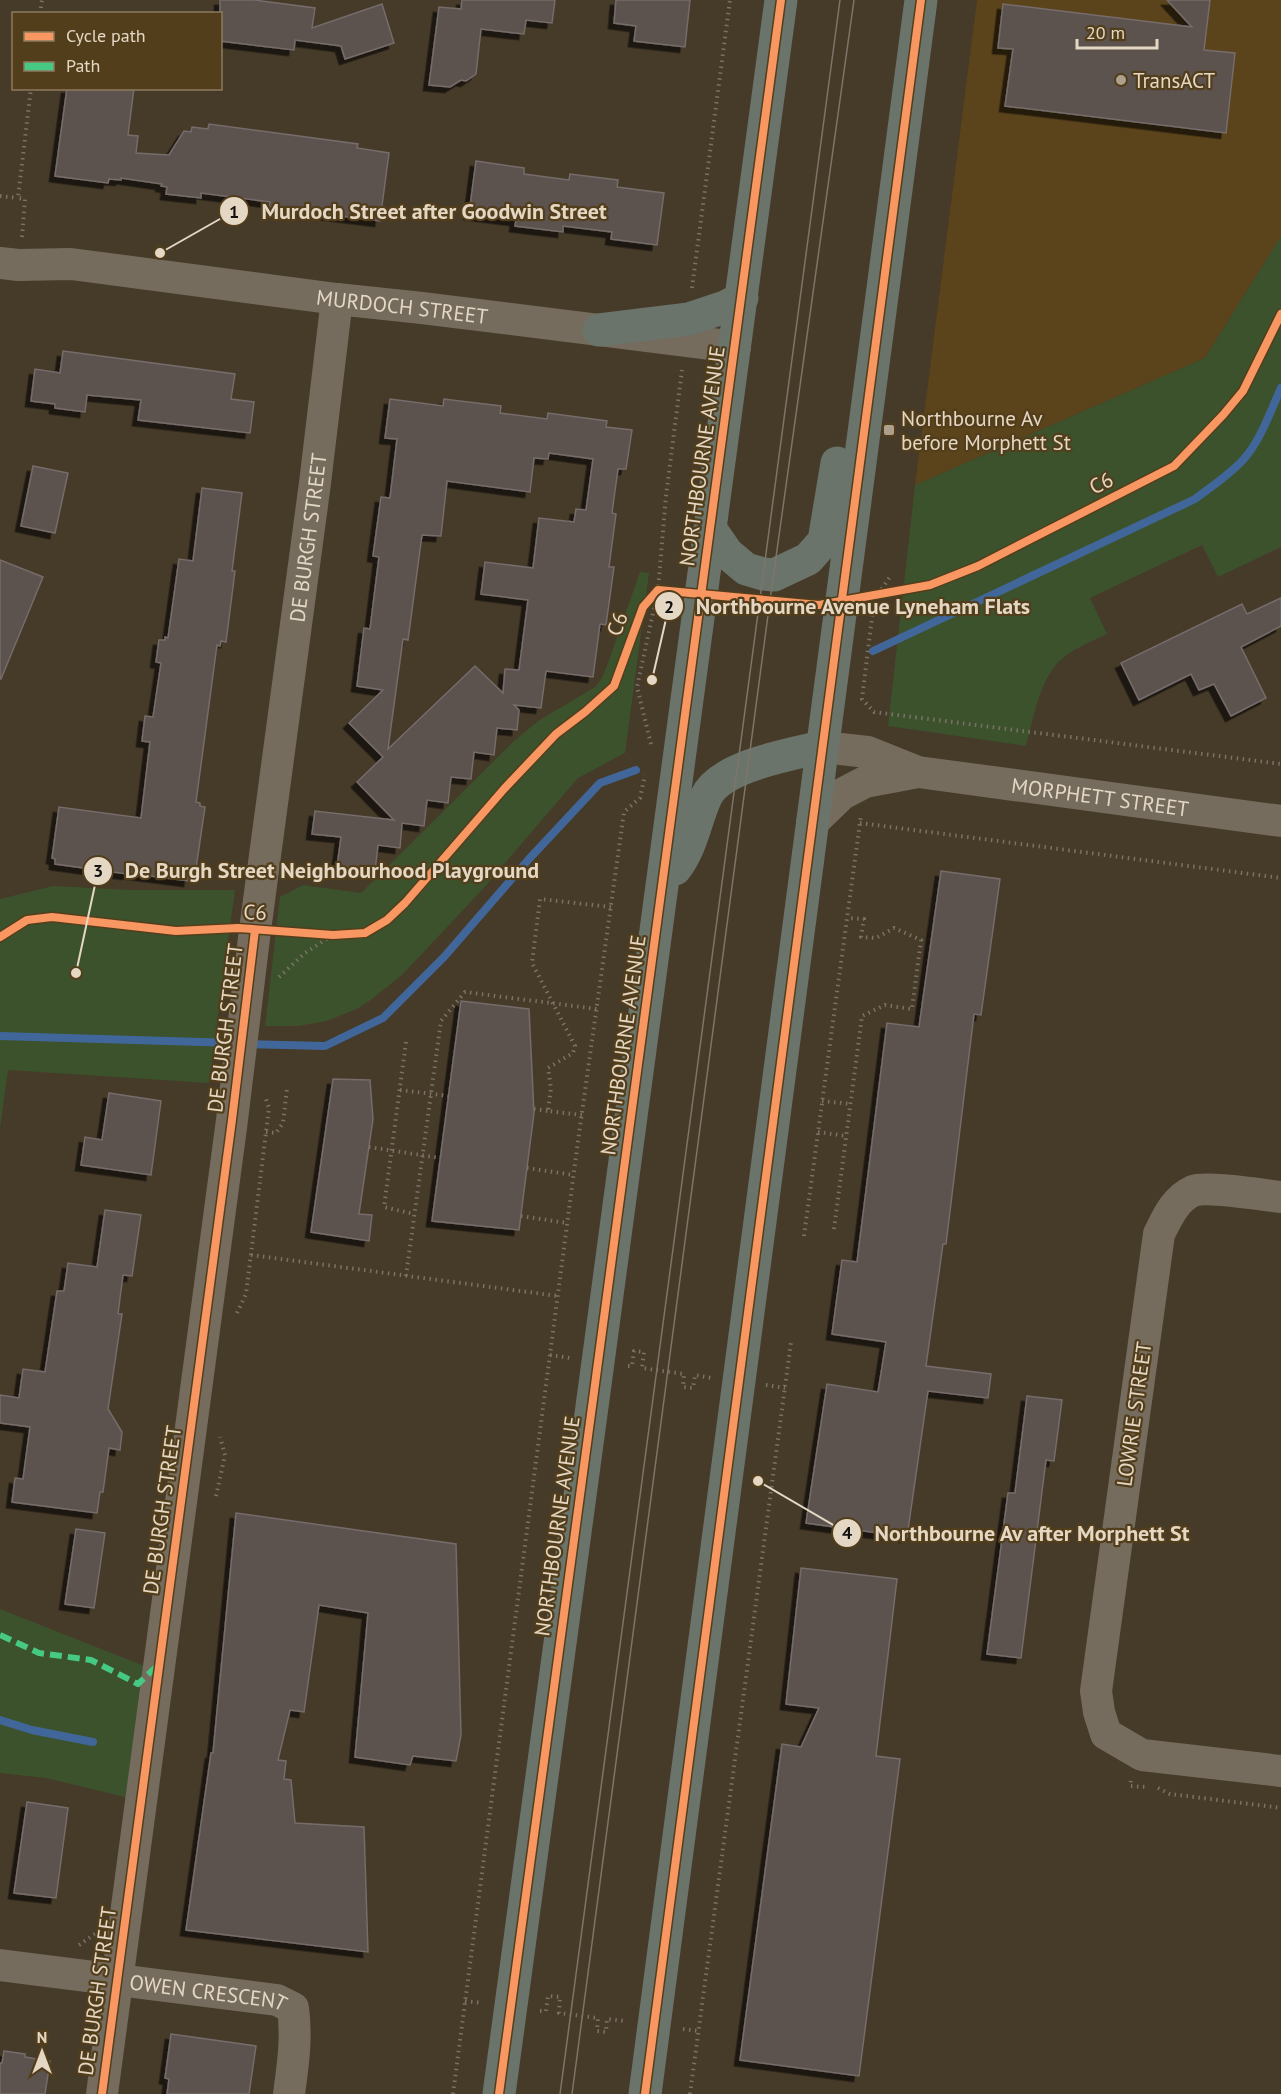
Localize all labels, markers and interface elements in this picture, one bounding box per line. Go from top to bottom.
legend [12,12,222,90]
scale bar [1077,12,1156,50]
text: 20 m [1086,21,1125,44]
text: Cycle path [66,24,146,47]
text: Path [66,54,100,77]
place label: TransACT [1133,67,1215,94]
marker: TransACT [1114,73,1128,87]
callout: Murdoch Street after Goodwin Street [219,191,619,231]
text: Murdoch Street after Goodwin Street [261,197,607,225]
text: 1 [229,200,239,223]
street label: MURDOCH STREET [315,283,490,330]
street label: NORTHBOURNE AVENUE [673,344,731,568]
place label: Northbourne Av before Morphett St [901,405,1071,456]
marker: Northbourne Av before Morphett St [882,423,896,437]
street label: DE BURGH STREET [283,451,332,624]
street label: C6 [1084,466,1118,500]
callout: Northbourne Avenue Lyneham Flats [654,586,1043,626]
text: Northbourne Avenue Lyneham Flats [696,592,1030,620]
text: 2 [664,595,674,618]
street label: C6 [600,608,634,640]
street label: MORPHETT STREET [1010,771,1191,822]
callout: De Burgh Street Neighbourhood Playground [83,851,551,891]
text: De Burgh Street Neighbourhood Playground [125,856,539,884]
text: 3 [93,859,103,882]
street label: C6 [243,898,267,926]
street label: NORTHBOURNE AVENUE [594,933,652,1157]
street label: DE BURGH STREET [201,942,249,1114]
street label: LOWRIE STREET [1110,1340,1158,1488]
street label: NORTHBOURNE AVENUE [528,1414,586,1638]
street label: DE BURGH STREET [137,1424,187,1596]
callout: Northbourne Av after Morphett St [832,1513,1203,1553]
text: Northbourne Av after Morphett St [875,1519,1190,1547]
text: 4 [842,1521,852,1544]
street label: DE BURGH STREET [72,1905,122,2077]
street label: OWEN CRESCENT [128,1968,292,2017]
north arrow [12,2022,72,2082]
text: N [37,2027,47,2047]

